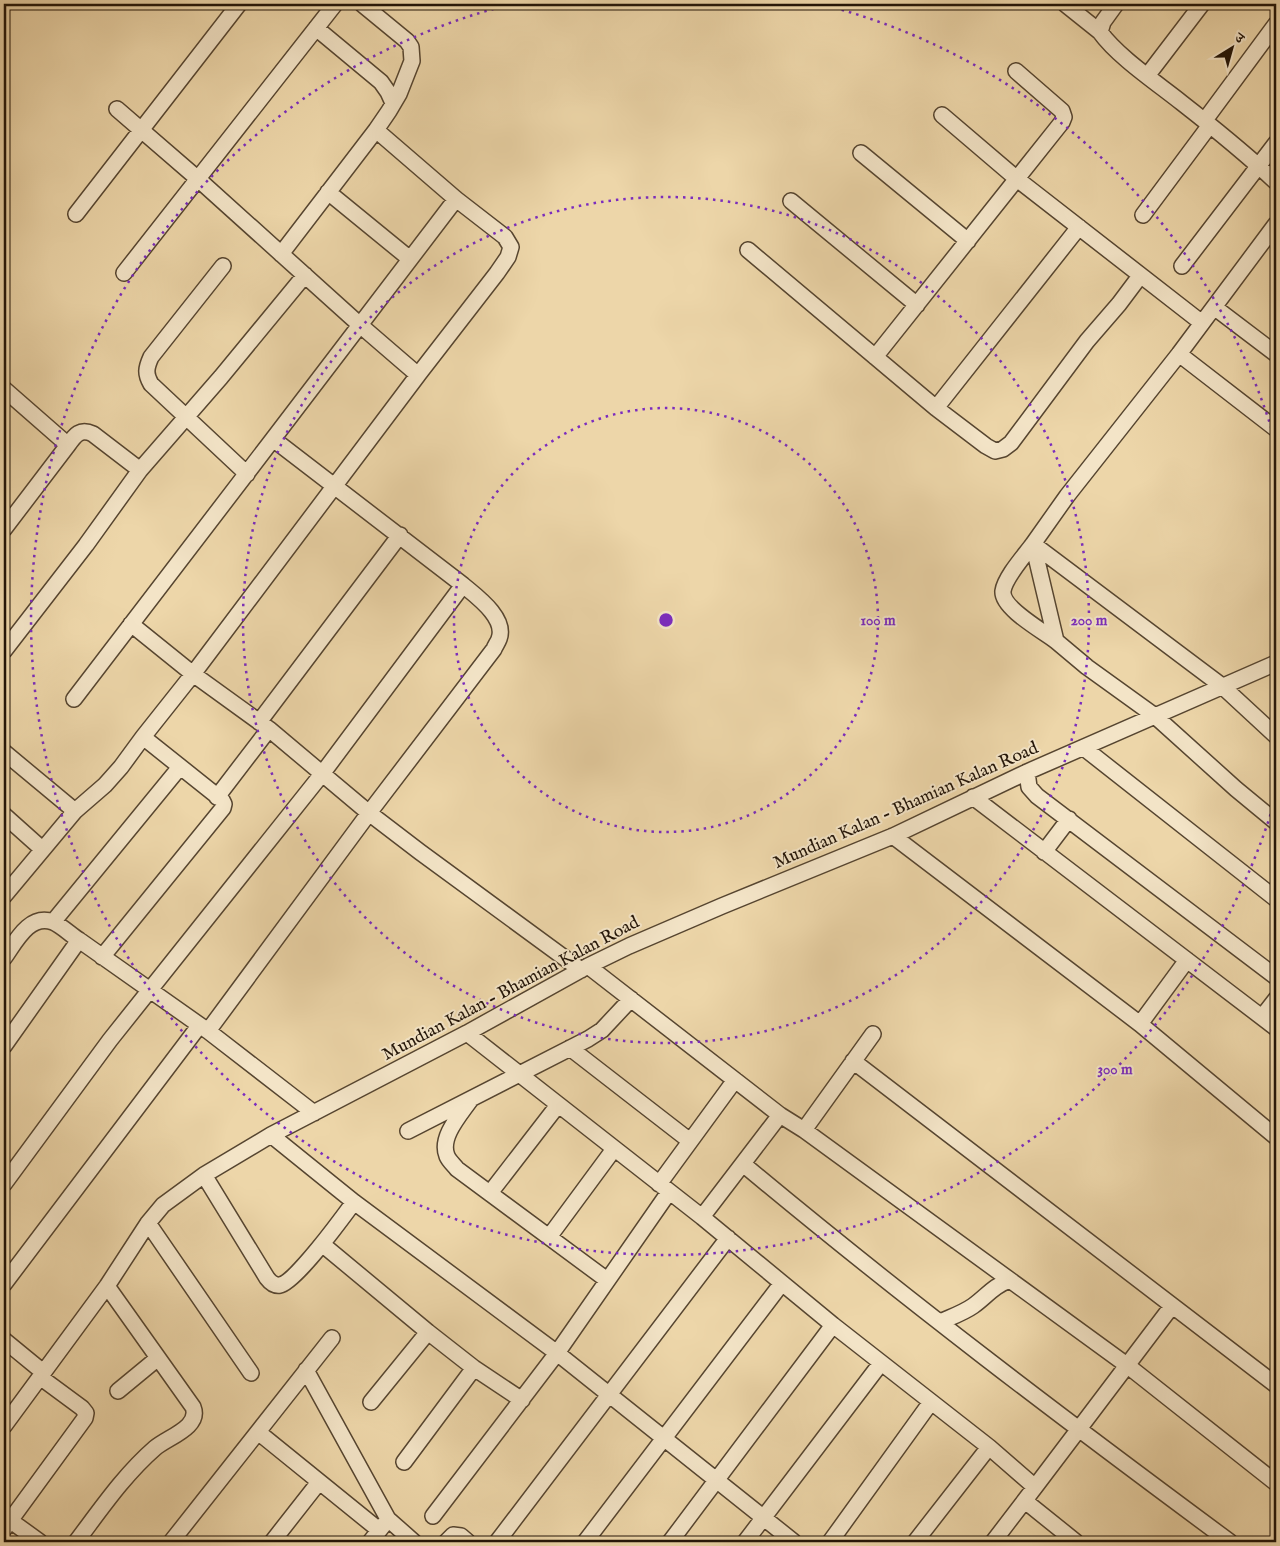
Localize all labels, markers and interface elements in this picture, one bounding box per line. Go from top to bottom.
north arrow [1208,22,1258,72]
text: उ [1230,28,1248,48]
centre of rings [657,611,675,629]
text: 100 m [860,611,896,630]
text: 200 m [1071,611,1108,630]
street label: Mundian Kalan - Bhamian Kalan Road [770,737,1042,875]
street label: Mundian Kalan - Bhamian Kalan Road [379,911,644,1067]
text: 300 m [1097,1060,1133,1079]

